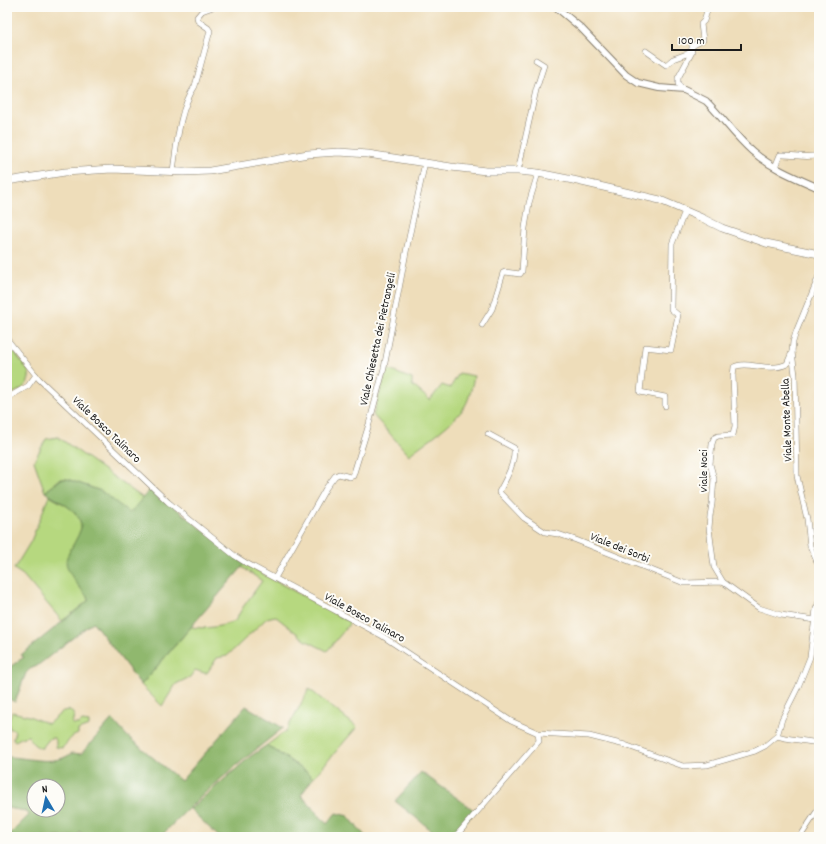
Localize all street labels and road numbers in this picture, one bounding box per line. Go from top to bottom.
street label: Viale Chiesetta dei Pietrangeli [356,271,401,407]
street label: Viale Monte Abella [778,378,797,462]
street label: Viale Bosco Talinaro [68,393,144,467]
street label: Viale Noci [696,450,713,492]
street label: Viale dei Sorbi [587,529,652,568]
street label: Viale Bosco Talinaro [321,589,408,648]

